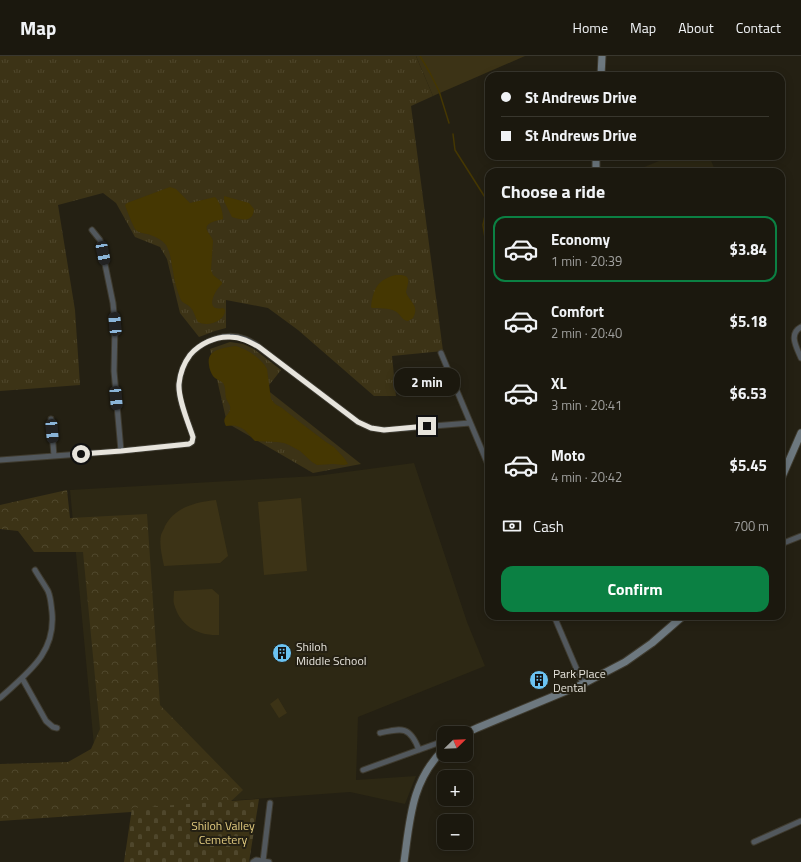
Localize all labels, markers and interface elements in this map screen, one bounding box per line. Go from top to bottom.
text: Map [20,13,56,42]
text: Home [573,17,608,38]
text: Map [630,17,656,38]
text: About [678,17,714,38]
text: Contact [736,17,781,38]
text: St Andrews Drive [525,86,637,109]
text: St Andrews Drive [525,124,637,147]
text: Choose a ride [501,178,605,205]
text: Economy [551,228,610,251]
icon: car [503,231,539,267]
text: $3.84 [730,238,767,261]
car [95,240,111,266]
text: 1 min · 20:39 [551,251,622,271]
text: Comfort [551,300,604,323]
icon: car [503,303,539,339]
text: $5.18 [730,310,767,333]
car [108,312,122,336]
text: 2 min · 20:40 [551,323,622,343]
callout: 2 min [394,368,460,396]
text: 2 min [411,372,443,392]
text: XL [551,372,567,395]
icon: car [503,375,539,411]
text: $6.53 [730,382,767,405]
car [109,386,123,410]
text: 3 min · 20:41 [551,395,622,415]
route end [418,417,436,435]
car [45,419,59,443]
text: Moto [551,444,585,467]
route start [72,445,90,463]
icon: car [503,447,539,483]
text: $5.45 [730,454,767,477]
text: 4 min · 20:42 [551,467,622,487]
icon: cash [501,515,523,537]
text: Cash [533,515,564,538]
text: 700 m [733,516,769,536]
button: Confirm [501,566,769,612]
place label: Shiloh Middle School [296,637,367,670]
building icon: Shiloh Middle School [271,642,293,664]
place label: Park Place Dental [553,664,606,697]
building icon: Park Place Dental [528,669,550,691]
north arrow [437,726,473,762]
map controls [437,726,473,850]
button: + [437,770,473,806]
button: − [437,814,473,850]
park label: Shiloh Valley Cemetery [191,816,255,849]

